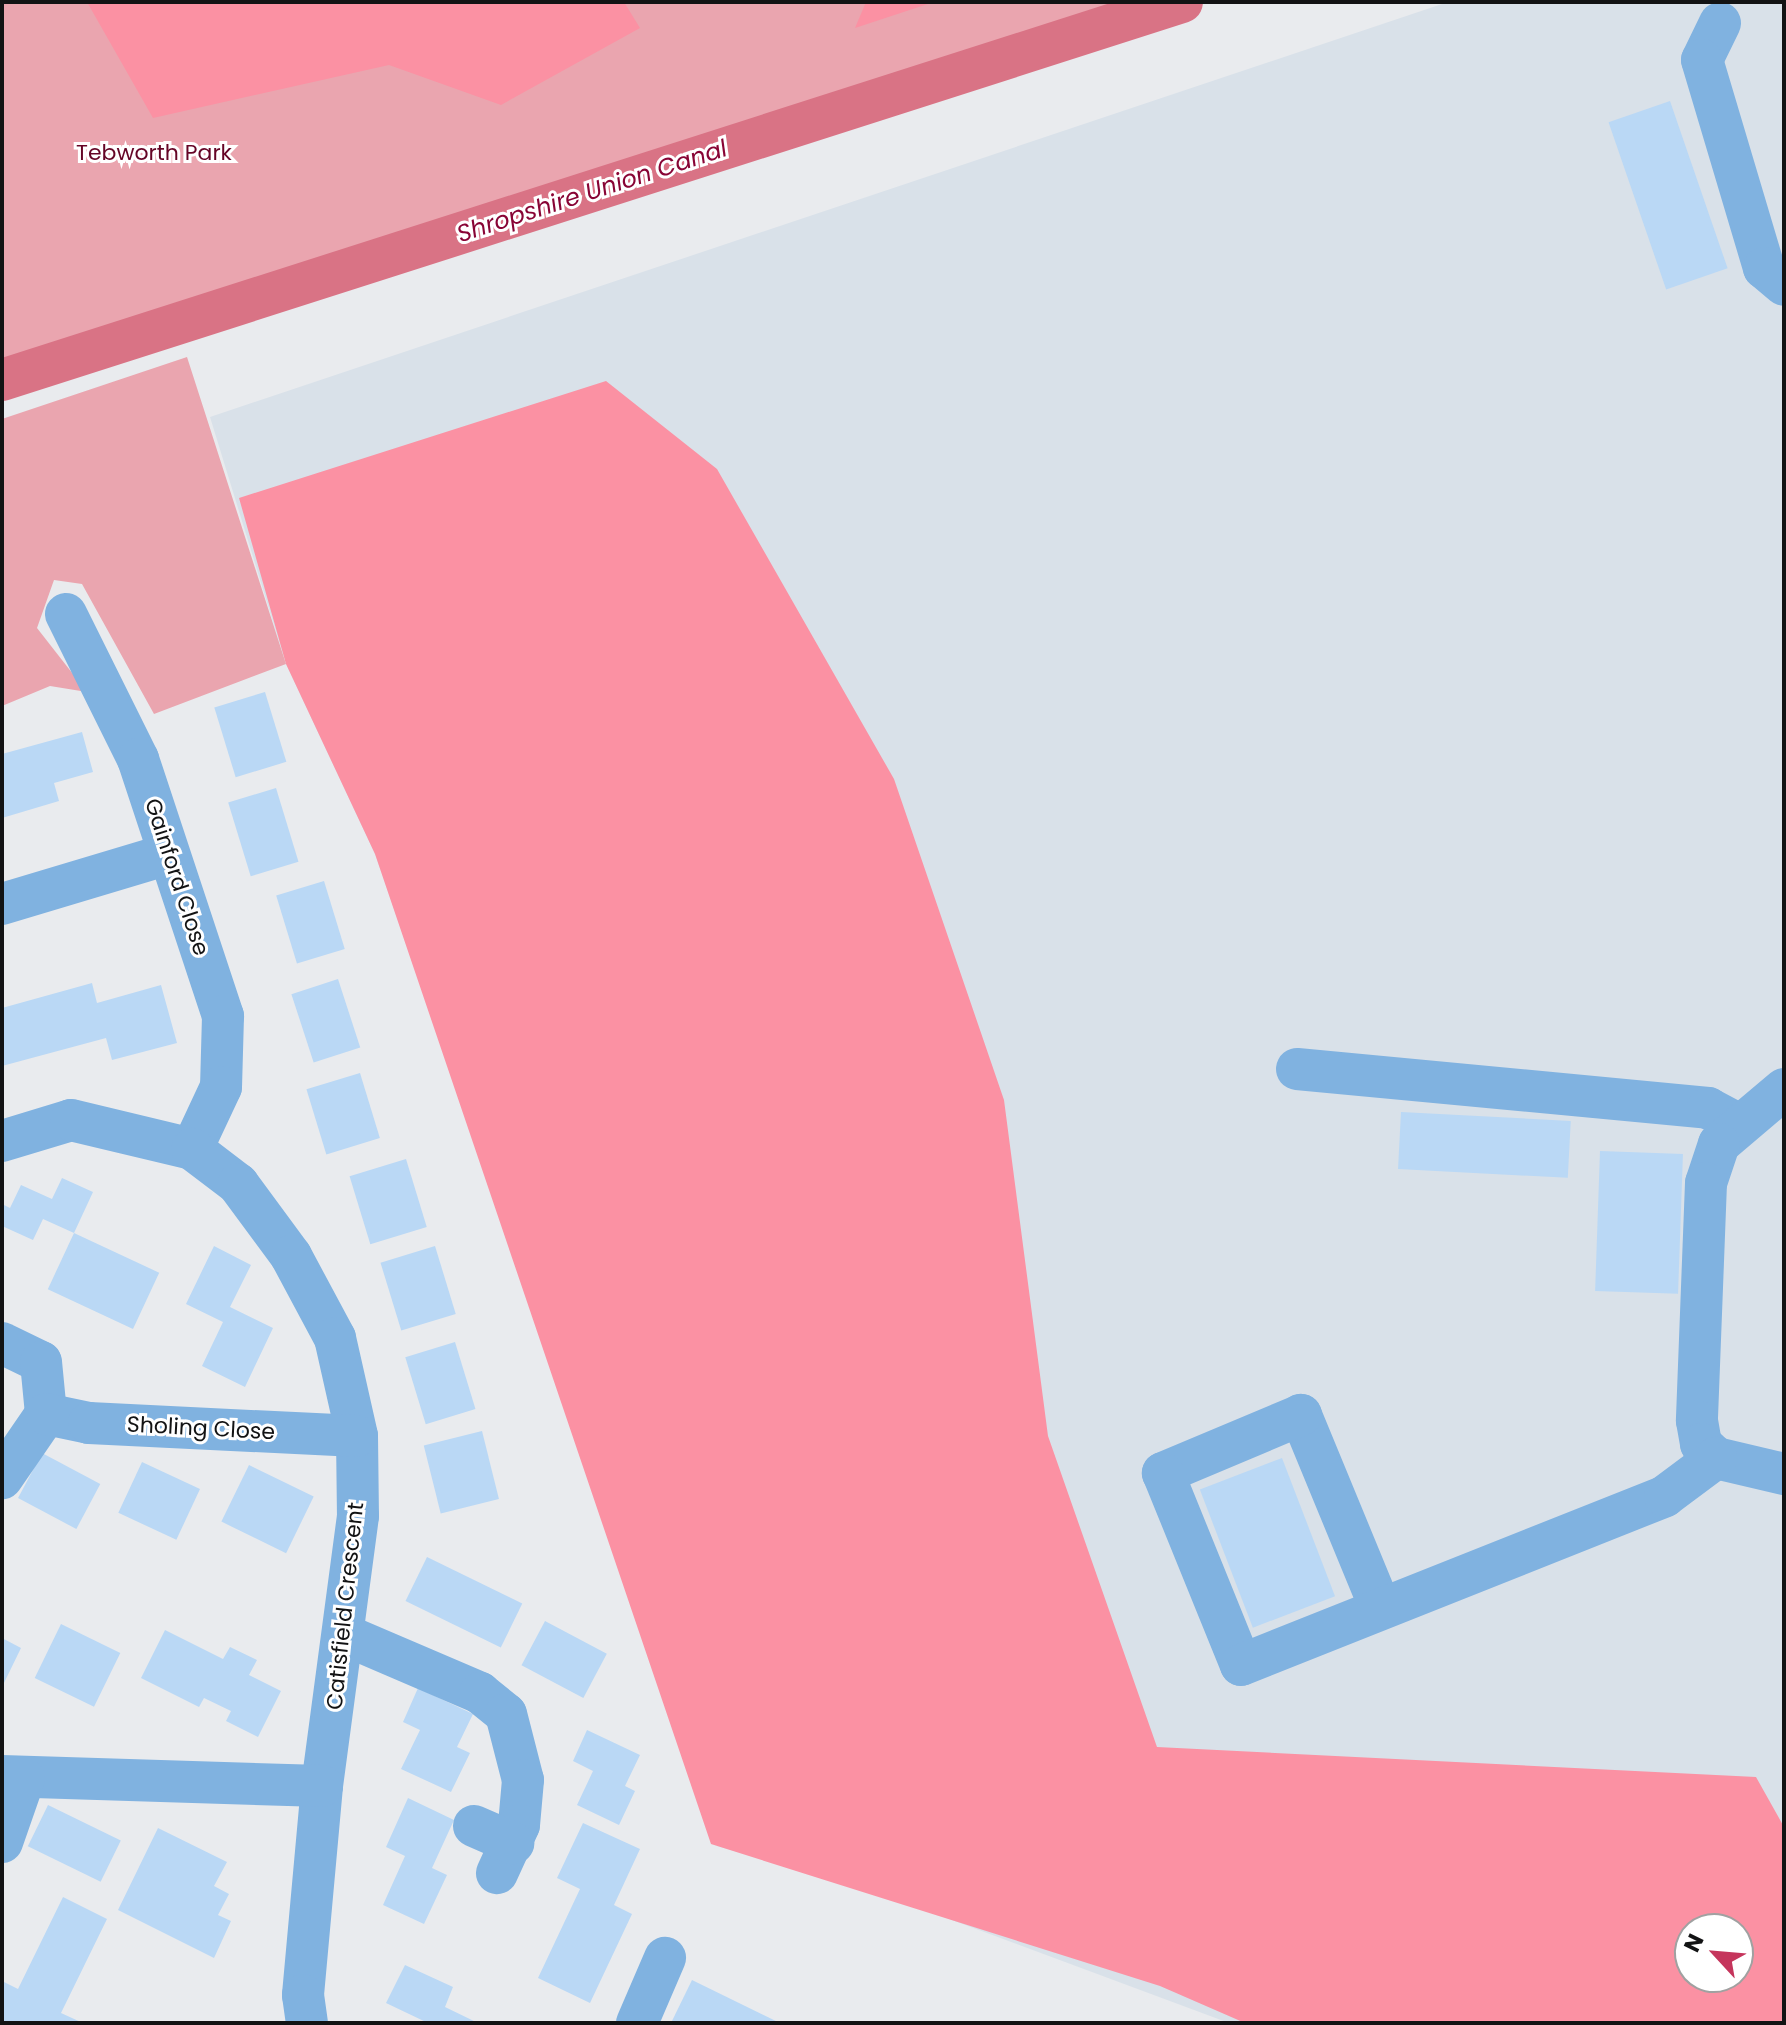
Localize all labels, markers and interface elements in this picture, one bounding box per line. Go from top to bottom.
water label: Shropshire Union Canal [453,134,731,248]
park label: Tebworth Park [76,140,232,166]
street label: Gainford Close [139,795,215,959]
street label: Sholing Close [126,1411,276,1445]
street label: Catisfield Crescent [321,1501,369,1711]
north arrow [1674,1913,1754,1993]
text: N [1676,1929,1711,1957]

